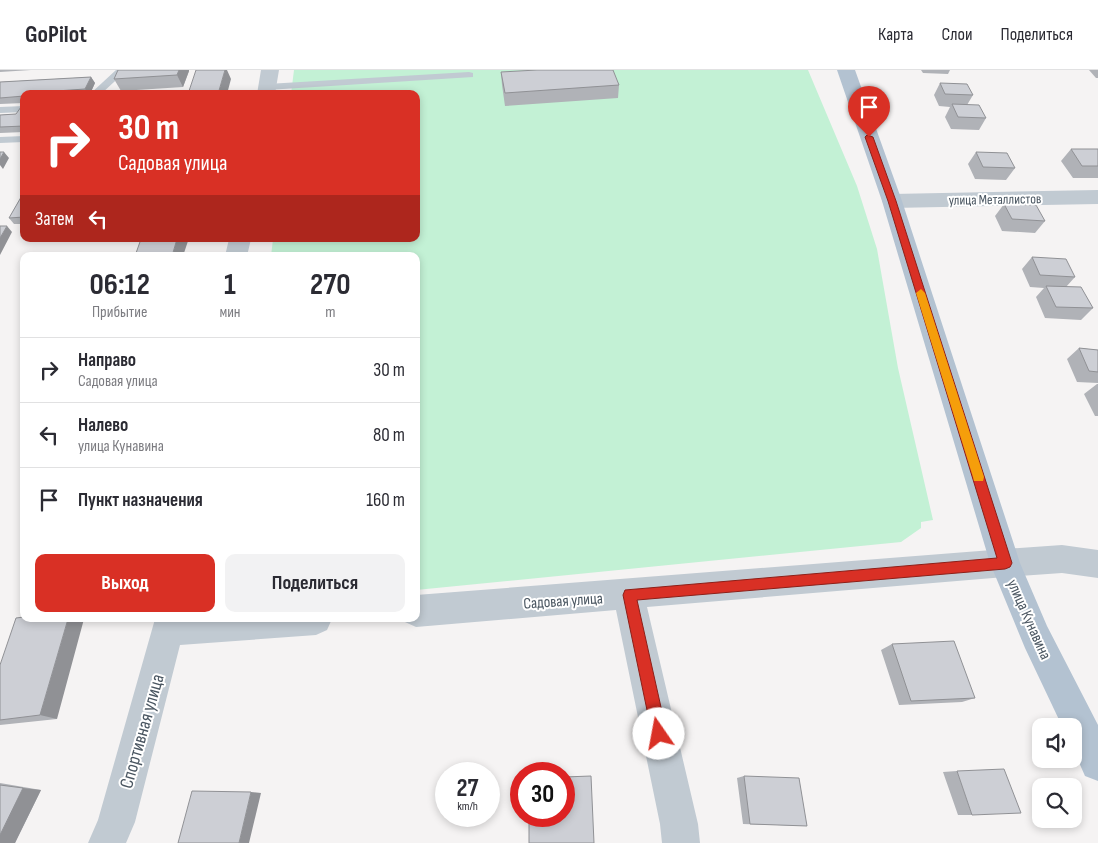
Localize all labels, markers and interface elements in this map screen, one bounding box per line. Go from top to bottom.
text: GoPilot [25,20,87,49]
text: Карта [878,24,914,45]
text: Слои [942,24,973,45]
text: Поделиться [1001,24,1073,45]
pin [848,86,890,137]
icon: arrive [855,93,883,121]
text: 30 m [118,107,179,150]
icon: right [35,110,100,175]
text: Садовая улица [118,150,228,177]
street label: улица Металлистов [949,190,1041,209]
icon: left [84,205,112,233]
text: Затем [35,208,74,231]
text: 06:12 [90,267,150,303]
text: 1 [224,267,236,303]
text: 270 [310,267,350,303]
text: Прибытие [92,303,147,322]
text: мин [219,303,241,322]
text: m [325,303,335,322]
text: Направо [78,349,136,372]
icon: right [35,356,63,384]
text: 30 m [373,359,405,382]
text: Садовая улица [78,372,158,391]
text: Налево [78,414,128,437]
icon: left [35,421,63,449]
text: 80 m [373,424,405,447]
text: улица Кунавина [78,437,164,456]
icon: arrive [35,486,63,514]
text: Пункт назначения [78,489,203,512]
text: 160 m [366,489,405,512]
button: Выход [35,554,215,612]
button: Поделиться [225,554,405,612]
street label: улица Кунавина [1002,576,1055,663]
street label: Садовая улица [523,589,603,614]
street label: Спортивная улица [115,672,170,791]
position arrow [632,707,684,759]
map controls [1032,718,1082,828]
button: sound [1032,718,1082,768]
speed limit sign: 30 [510,762,575,827]
text: 27 [457,773,478,804]
button: search [1032,778,1082,828]
text: km/h [457,799,478,814]

